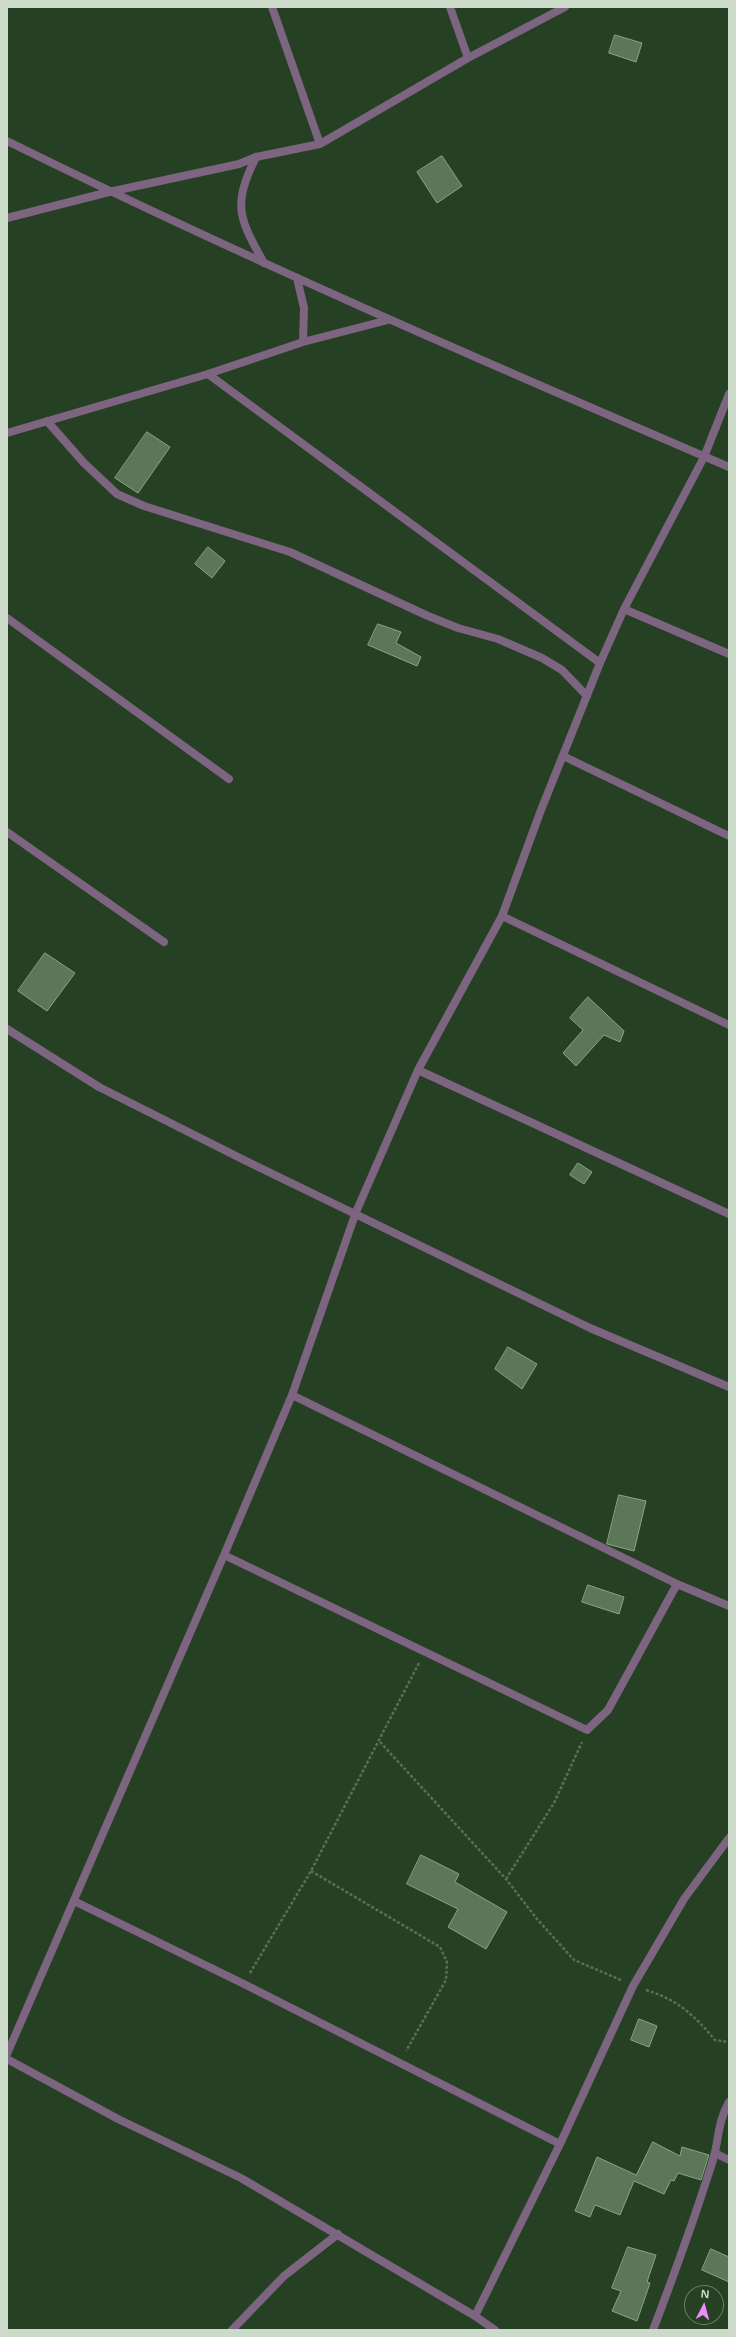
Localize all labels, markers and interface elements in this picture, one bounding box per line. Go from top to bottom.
north arrow [684,2285,724,2325]
text: N [700,2286,710,2301]

